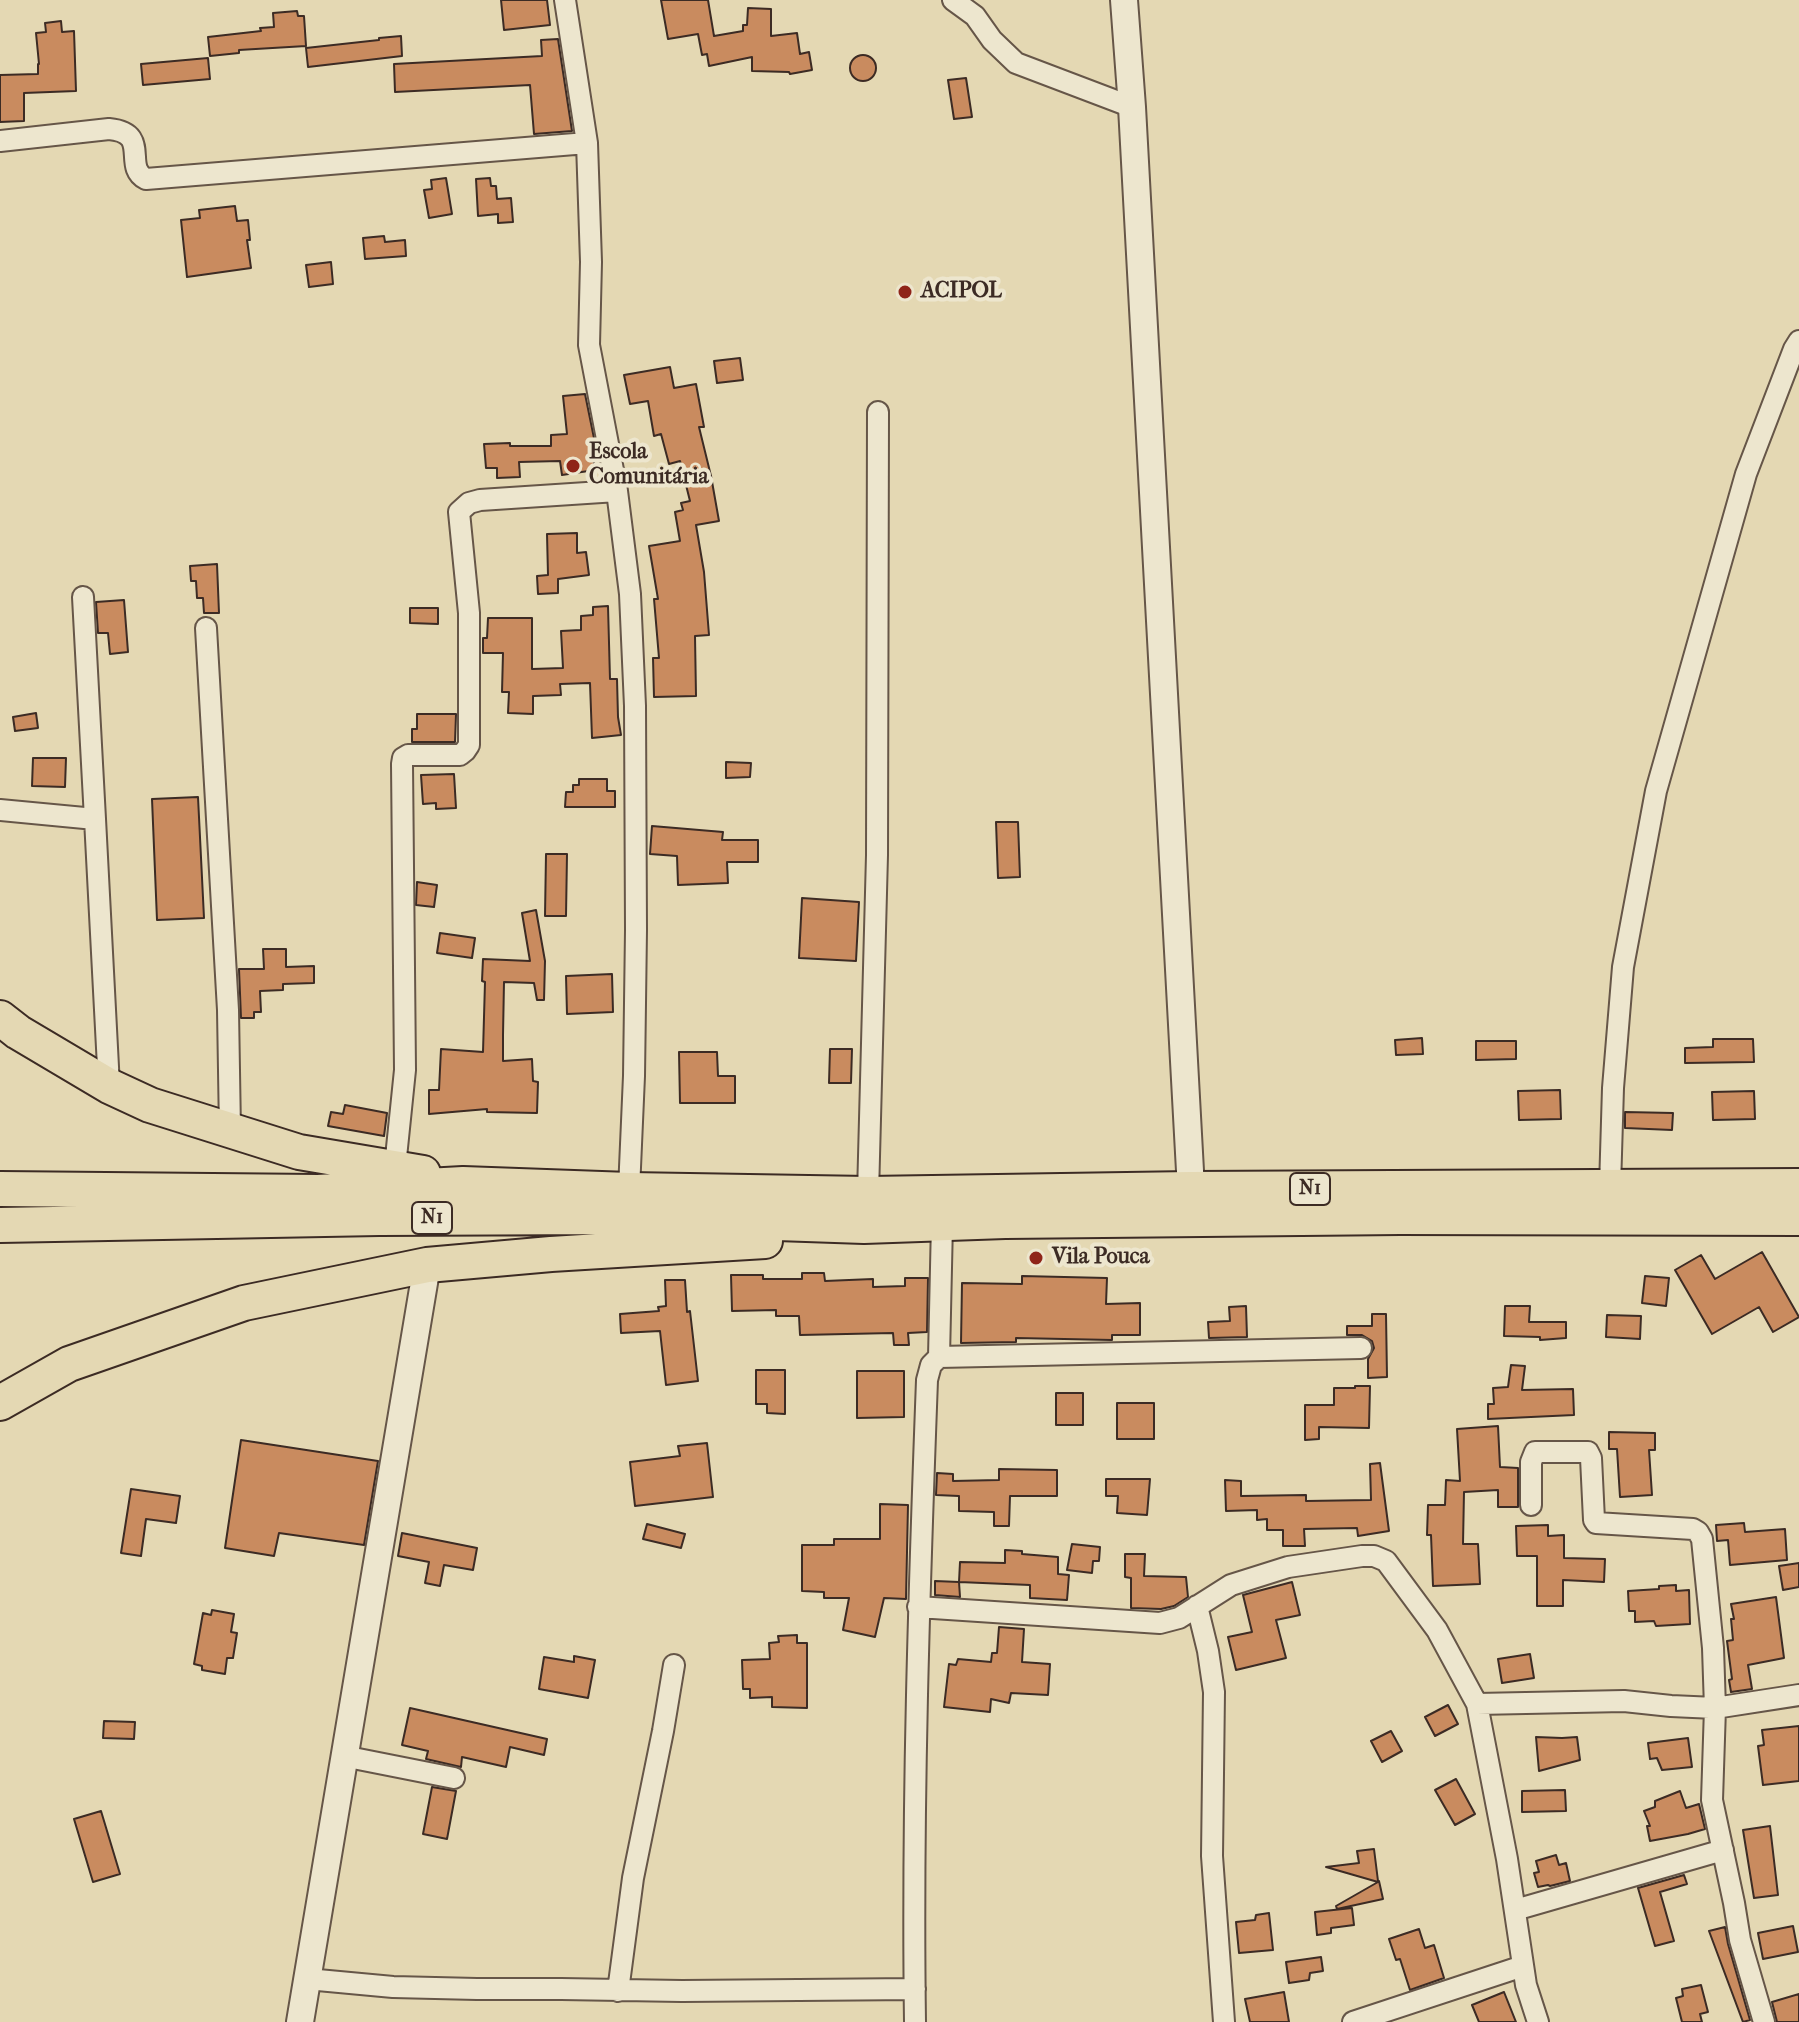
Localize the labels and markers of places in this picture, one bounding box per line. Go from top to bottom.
place label: ACIPOL [921,279,1002,305]
marker: ACIPOL [896,283,914,301]
place label: Escola Comunitária [589,440,709,492]
marker: Escola Comunitária [564,457,582,475]
place label: Vila Pouca [1052,1245,1150,1271]
marker: Vila Pouca [1027,1249,1045,1267]

